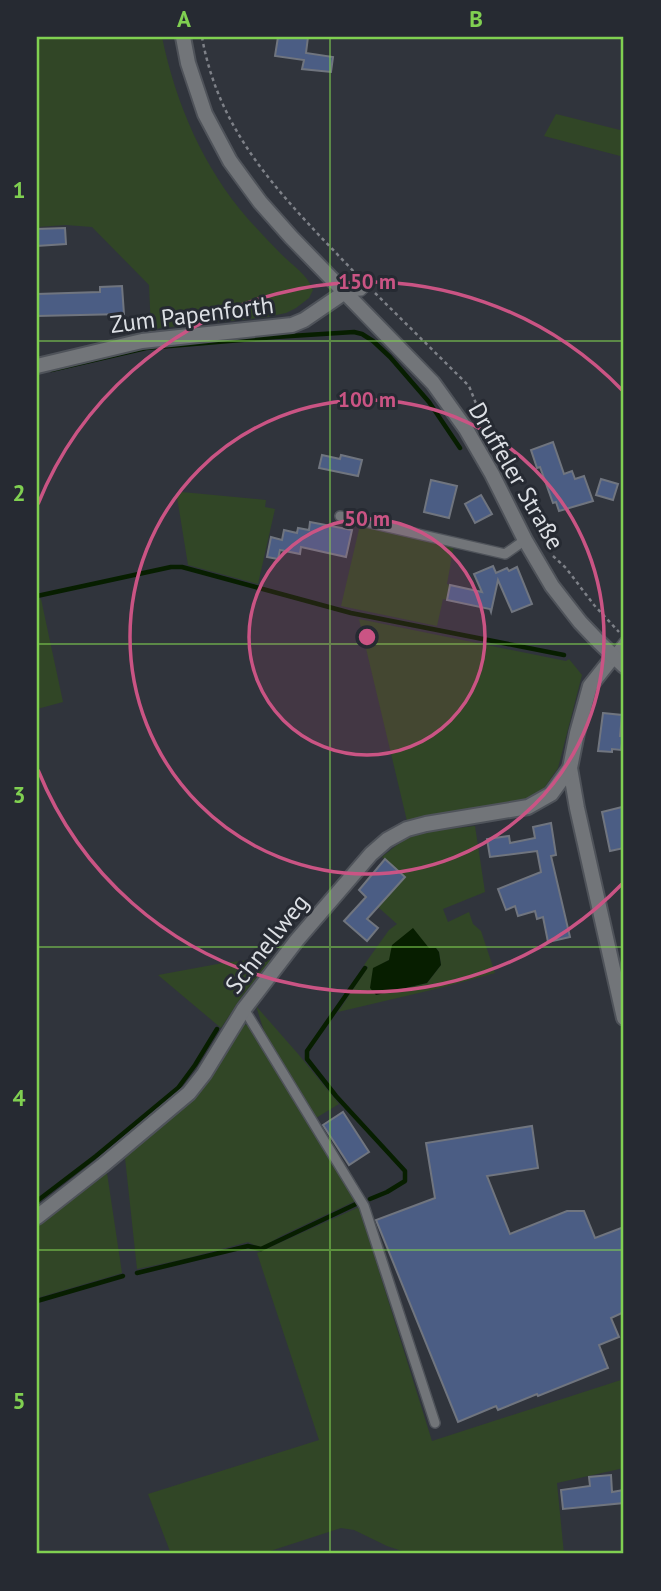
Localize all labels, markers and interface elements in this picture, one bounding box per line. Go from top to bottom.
text: A [177,4,191,33]
text: B [469,4,483,33]
text: 1 [12,175,26,204]
text: 150 m [338,268,396,295]
street label: Zum Papenforth [108,289,276,340]
text: 100 m [338,386,396,413]
street label: Druffeler Straße [462,396,571,555]
text: 2 [12,478,26,507]
text: 50 m [344,505,390,532]
centre of rings [355,625,379,649]
text: 3 [12,780,26,809]
street label: Schnellweg [218,888,315,1000]
text: 4 [12,1083,26,1112]
text: 5 [12,1386,26,1415]

